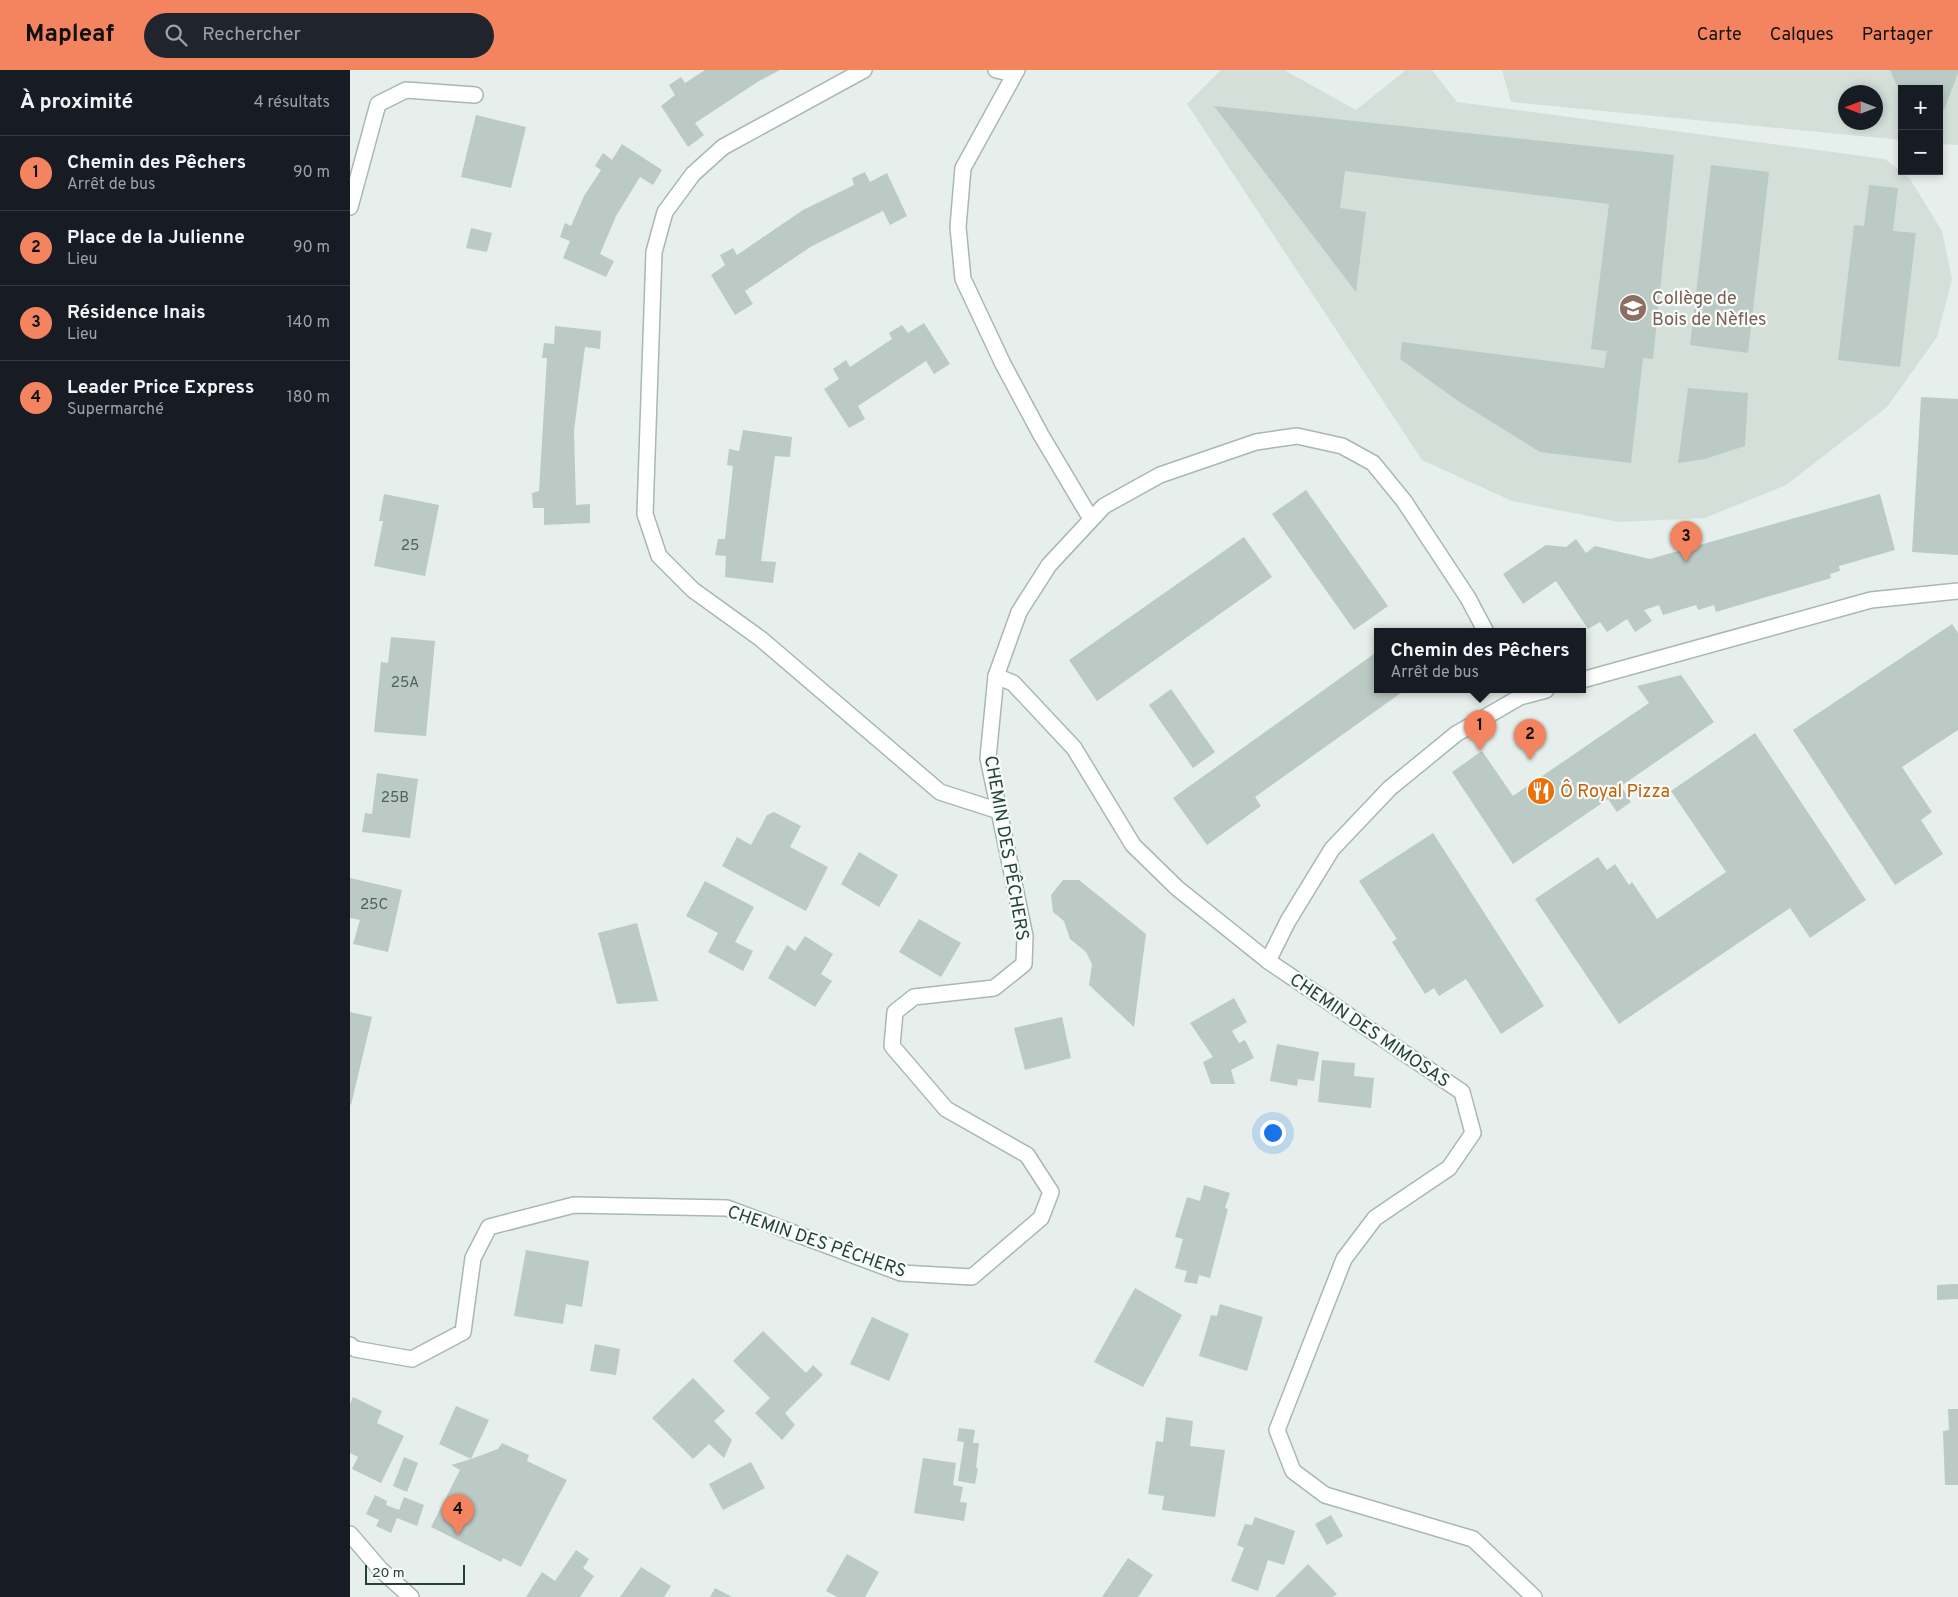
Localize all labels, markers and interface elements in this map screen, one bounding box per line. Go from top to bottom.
search box [144,13,494,58]
text: Mapleaf [25,20,114,50]
icon: search [162,21,190,49]
text: Rechercher [202,23,301,47]
text: Carte [1697,24,1742,47]
text: Calques [1770,24,1834,47]
text: Partager [1862,24,1933,47]
north arrow [1838,85,1883,130]
map controls [1898,85,1943,175]
button: + [1898,85,1943,130]
text: À proximité [20,89,133,116]
text: 4 résultats [254,93,330,113]
button: − [1898,130,1943,175]
text: Chemin des Pêchers [67,151,246,175]
text: 1 [33,163,39,183]
text: 90 m [293,163,330,183]
text: Arrêt de bus [67,175,156,195]
text: Place de la Julienne [67,226,245,250]
text: 2 [31,238,41,258]
text: 90 m [293,238,330,258]
text: Lieu [67,250,98,270]
place label: Collège de Bois de Nèfles [1652,288,1766,332]
school or university icon: Collège de Bois de Nèfles [1618,293,1648,323]
text: Résidence Inais [67,301,206,325]
text: 3 [31,313,41,333]
text: 140 m [287,313,330,333]
text: Lieu [67,325,98,345]
text: Leader Price Express [67,376,254,400]
text: 4 [31,388,41,408]
text: 180 m [287,388,330,408]
text: Supermarché [67,400,164,420]
pin: 3 [1670,521,1702,562]
house number: 25 [401,537,419,556]
popup [1374,628,1586,693]
text: Chemin des Pêchers [1390,639,1570,663]
text: Arrêt de bus [1390,663,1479,683]
house number: 25A [391,674,419,693]
pin: 1 [1464,710,1496,751]
pin: 2 [1514,719,1546,760]
street label: CHEMIN DES PÊCHERS [978,754,1035,943]
restaurant icon: Ô Royal Pizza [1526,776,1556,806]
place label: Ô Royal Pizza [1560,779,1670,804]
house number: 25B [381,789,409,808]
house number: 25C [360,896,388,915]
street label: CHEMIN DES MIMOSAS [1284,969,1454,1094]
your location [1260,1120,1286,1146]
street label: CHEMIN DES PÊCHERS [724,1199,910,1284]
pin: 4 [442,1494,474,1535]
scale bar [365,1562,465,1585]
text: 20 m [372,1565,405,1582]

